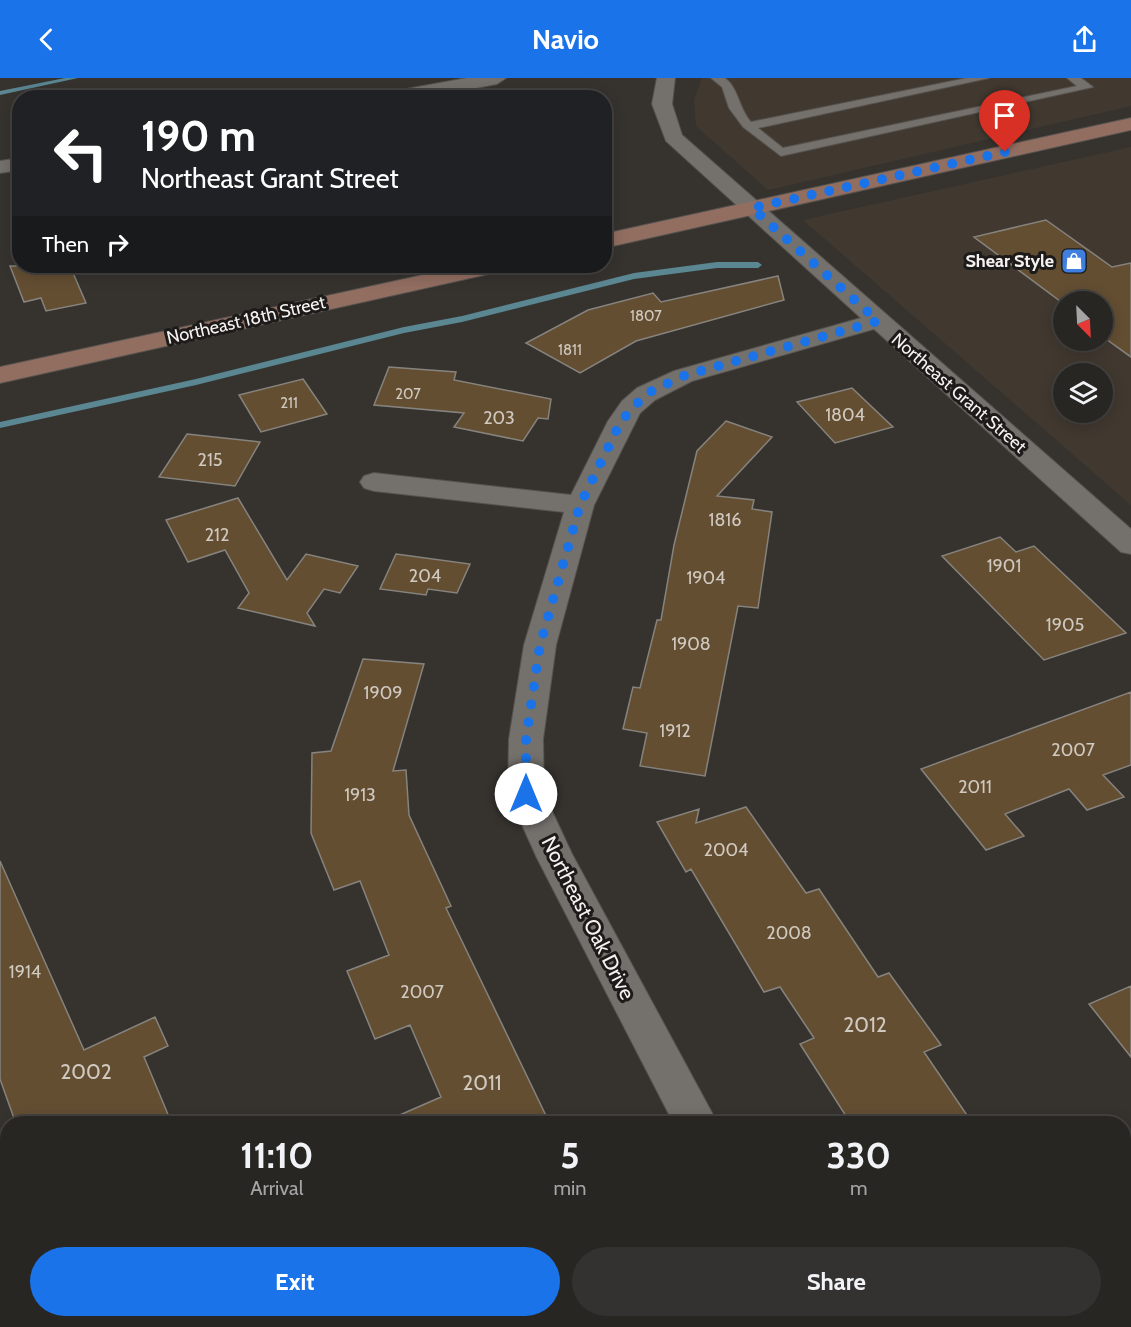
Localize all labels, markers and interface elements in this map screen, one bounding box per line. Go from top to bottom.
icon: back [30,23,63,56]
text: Navio [532,23,599,56]
icon: share [1068,23,1101,56]
pin [979,90,1030,152]
icon: arrive [988,99,1021,132]
text: 190 m [141,110,256,162]
icon: left [42,114,120,192]
text: Northeast Grant Street [141,162,399,195]
icon: right [101,228,134,261]
text: Then [42,231,89,258]
shop icon: Shear Style [1059,246,1089,276]
place label: Shear Style [966,250,1054,272]
street label: Northeast 18th Street [165,291,327,349]
north arrow [1053,291,1113,351]
map controls [1053,291,1113,423]
house number: 1807 [630,307,662,325]
street label: Northeast Grant Street [887,328,1031,458]
house number: 1811 [558,341,582,359]
button: layers [1053,363,1113,423]
house number: 207 [395,385,421,403]
house number: 211 [280,394,298,412]
house number: 1804 [825,404,865,426]
house number: 203 [483,407,515,429]
house number: 215 [197,449,223,471]
house number: 1816 [709,509,741,531]
house number: 212 [205,524,229,546]
house number: 1901 [987,555,1021,577]
house number: 204 [409,565,441,587]
house number: 1904 [686,567,726,589]
house number: 1905 [1046,614,1084,636]
house number: 1908 [671,633,711,655]
house number: 1909 [364,682,402,704]
house number: 1912 [659,720,691,742]
house number: 2007 [1051,739,1095,761]
position arrow [494,762,558,826]
house number: 2011 [958,776,992,798]
house number: 1913 [344,784,376,806]
street label: Northeast Oak Drive [537,832,640,1004]
house number: 2004 [704,839,748,861]
house number: 2008 [766,922,812,944]
house number: 1914 [9,961,41,983]
house number: 2007 [400,981,444,1003]
house number: 2012 [843,1012,887,1037]
house number: 2002 [60,1059,112,1084]
house number: 2011 [462,1070,502,1095]
text: 11:10 [240,1133,313,1177]
text: 5 [560,1133,580,1177]
text: 330 [827,1133,891,1177]
text: Arrival [250,1176,303,1200]
text: min [554,1176,586,1200]
text: m [850,1176,868,1200]
button: Exit [30,1247,560,1316]
button: Share [572,1247,1101,1316]

